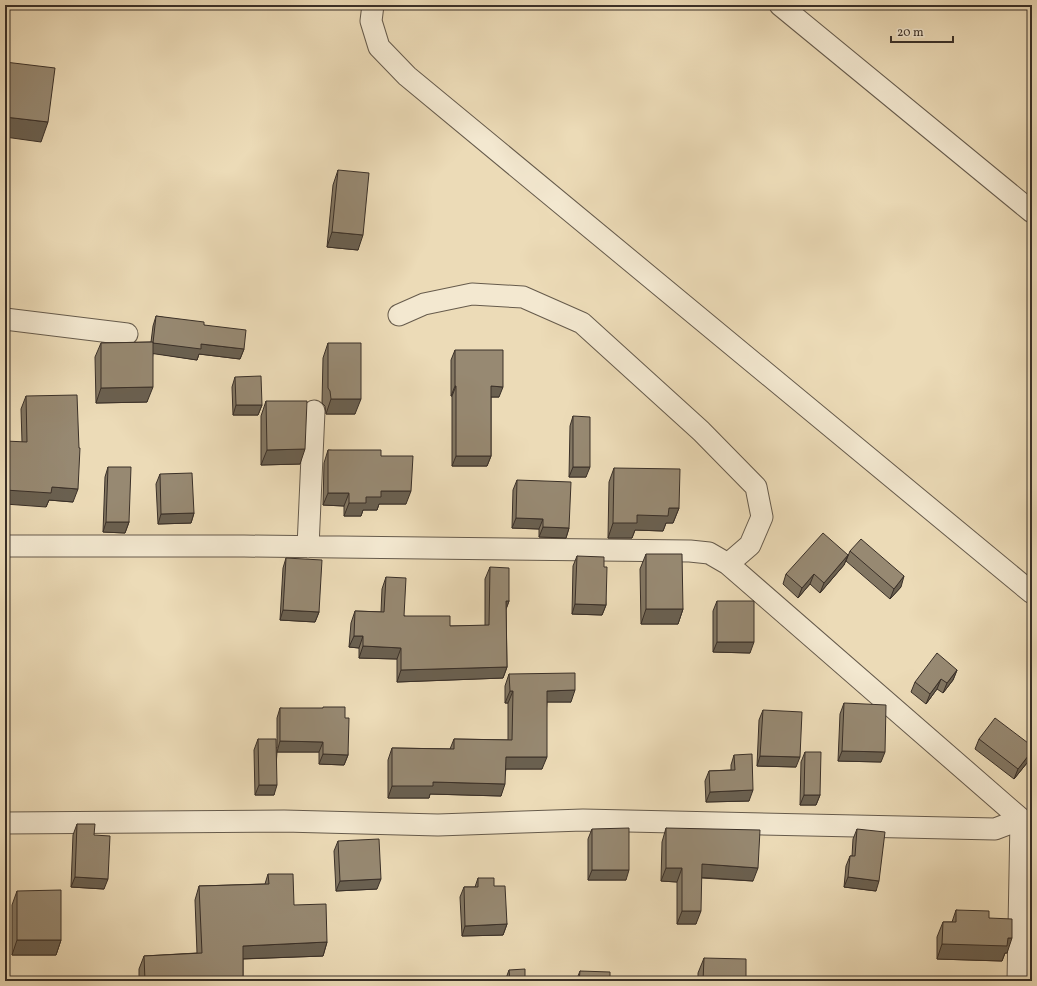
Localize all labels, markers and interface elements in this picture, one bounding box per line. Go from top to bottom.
scale bar [891,18,953,44]
text: 20 m [897,25,924,41]

